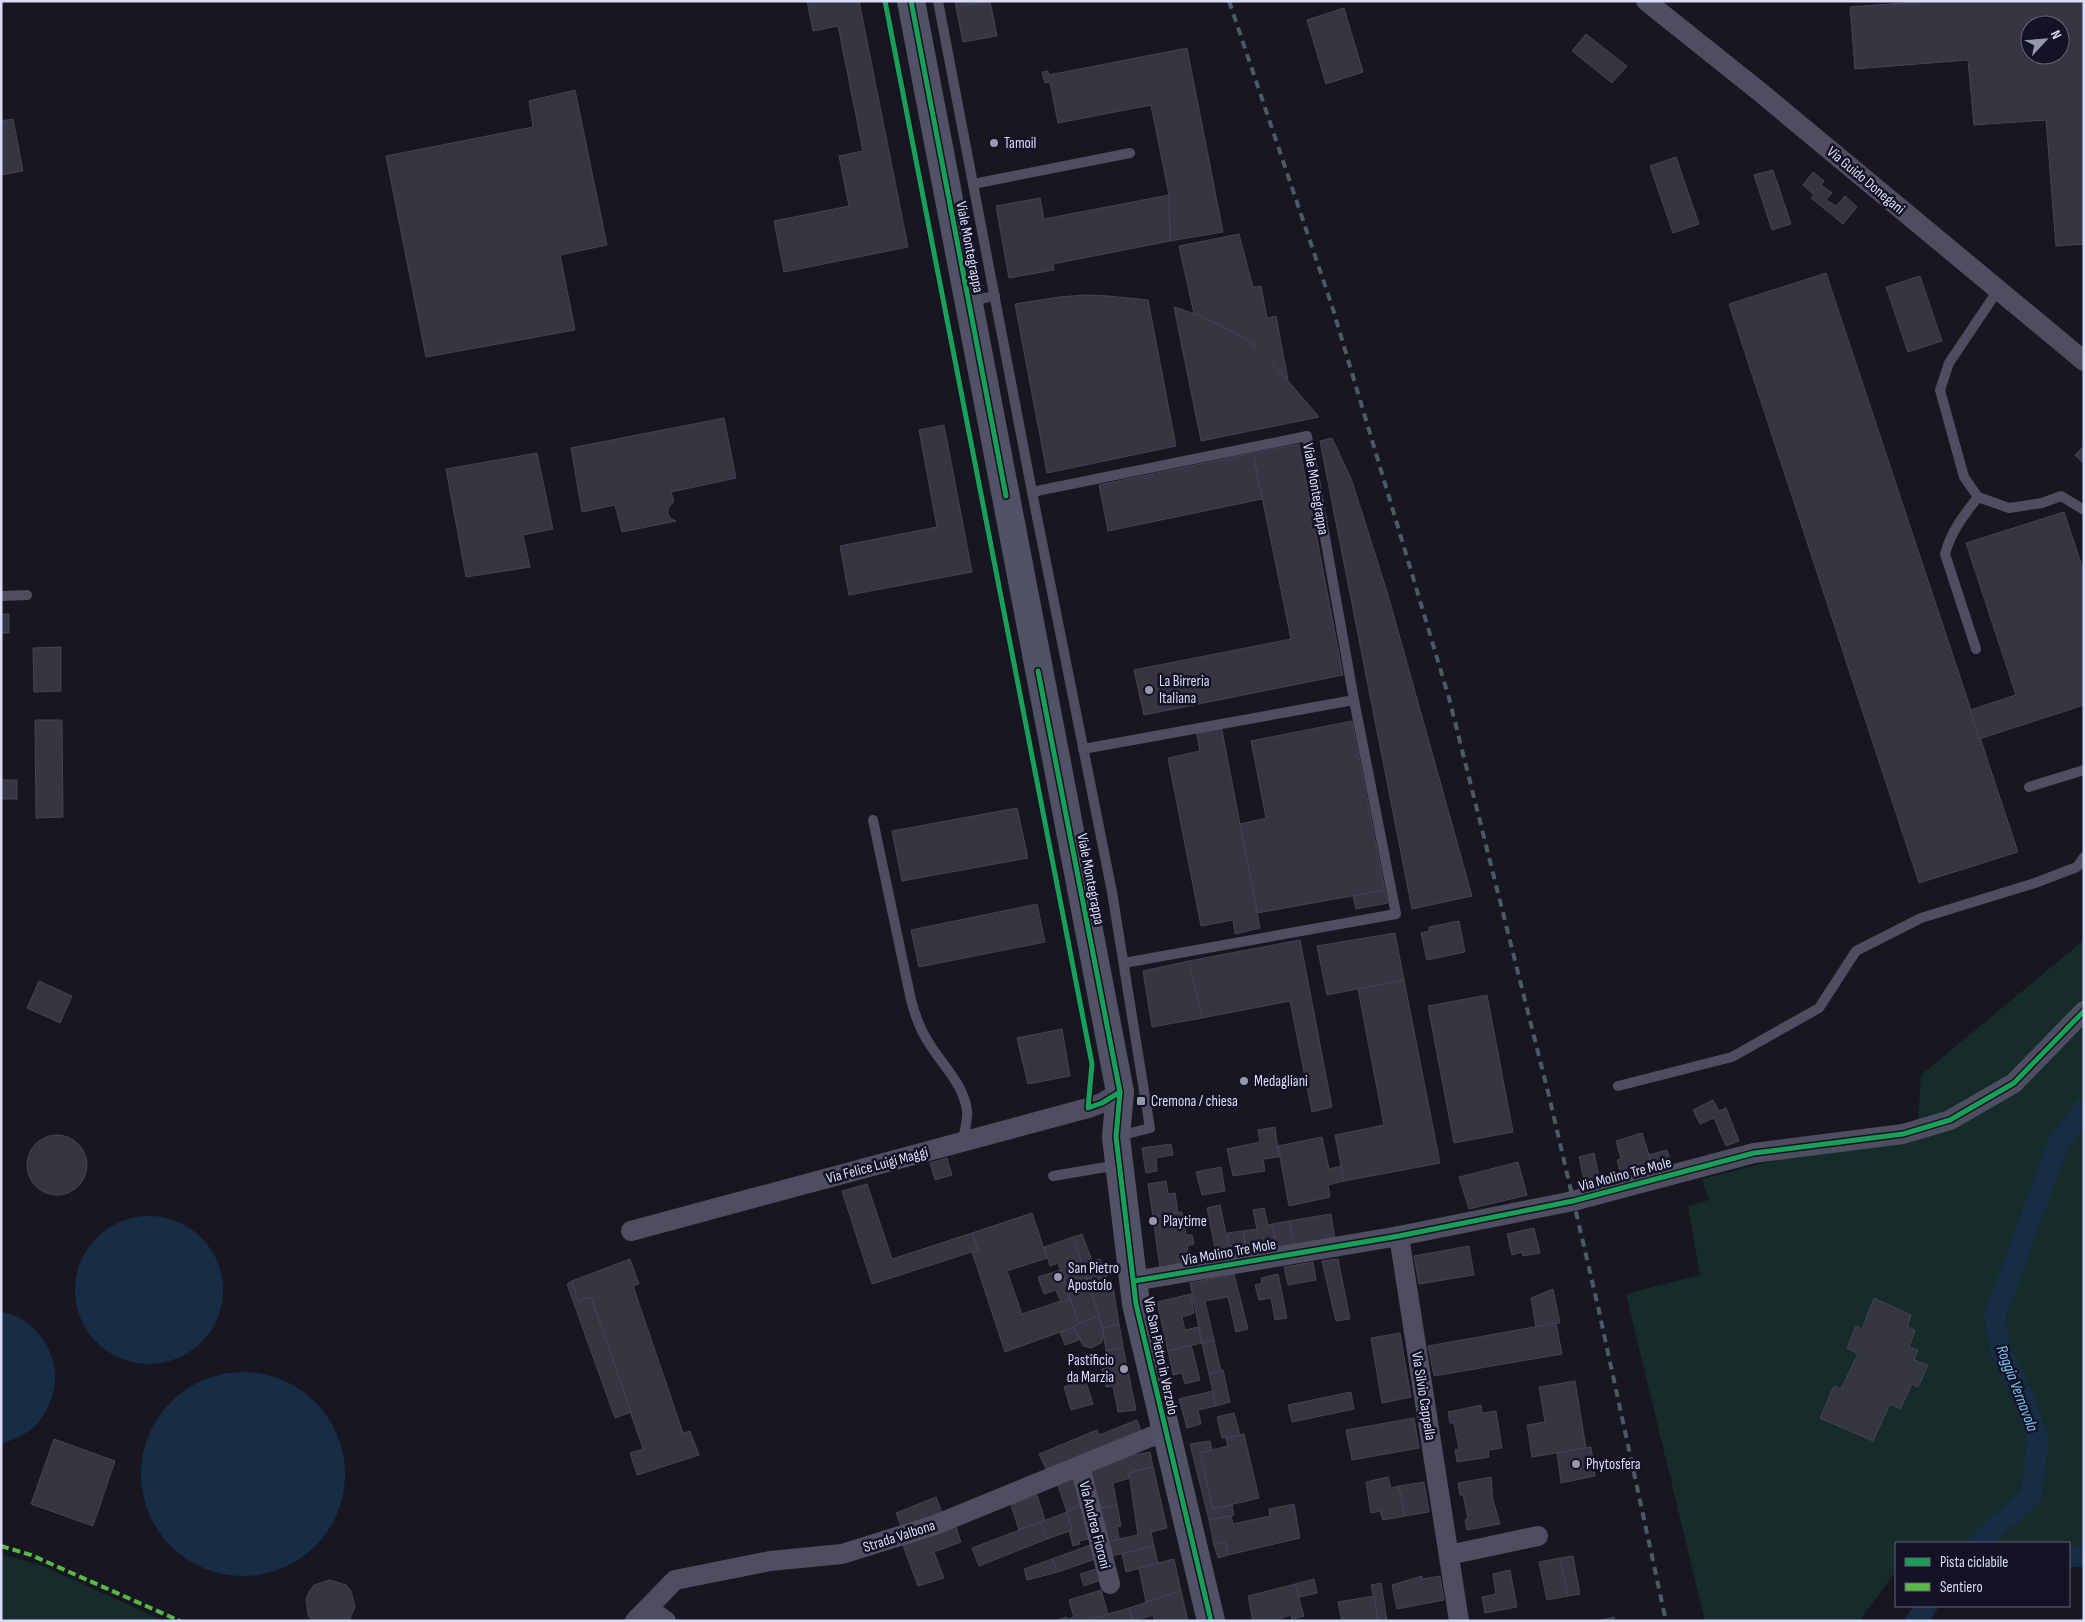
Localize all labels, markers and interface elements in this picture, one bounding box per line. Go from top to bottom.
north arrow [2020,15,2070,65]
text: N [2047,27,2066,42]
place label: Tamoil [1004,134,1036,153]
marker: Tamoil [988,137,1000,149]
street label: Via Guido Donegani [1823,142,1909,219]
street label: Viale Montegrappa [951,200,988,295]
street label: Viale Montegrappa [1298,442,1333,537]
place label: La Birreria Italiana [1159,672,1210,708]
marker: La Birreria Italiana [1143,684,1155,696]
street label: Viale Montegrappa [1072,832,1109,927]
place label: Medagliani [1254,1072,1308,1091]
marker: Medagliani [1238,1075,1250,1087]
place label: Cremona / chiesa [1151,1092,1238,1111]
marker: Cremona / chiesa [1135,1095,1147,1107]
street label: Via Felice Luigi Maggi [824,1143,930,1188]
street label: Via Molino Tre Mole [1577,1153,1674,1196]
place label: Playtime [1163,1212,1207,1231]
marker: Playtime [1147,1215,1159,1227]
street label: Via Molino Tre Mole [1181,1235,1278,1270]
place label: San Pietro Apostolo [1067,1259,1119,1295]
marker: San Pietro Apostolo [1052,1271,1064,1283]
street label: Via San Pietro in Verzolo [1139,1296,1182,1417]
water label: Roggia Vernavola [1991,1343,2042,1435]
street label: Via Silvio Cappella [1407,1350,1440,1442]
place label: Pastificio da Marzia [1067,1351,1114,1387]
marker: Pastificio da Marzia [1118,1363,1130,1375]
place label: Phytosfera [1586,1455,1641,1474]
marker: Phytosfera [1570,1458,1582,1470]
street label: Via Andrea Fioroni [1074,1479,1115,1571]
street label: Strada Valbona [861,1516,938,1557]
legend [1895,1542,2070,1607]
text: Pista ciclabile [1940,1553,2008,1572]
text: Sentiero [1940,1578,1983,1597]

